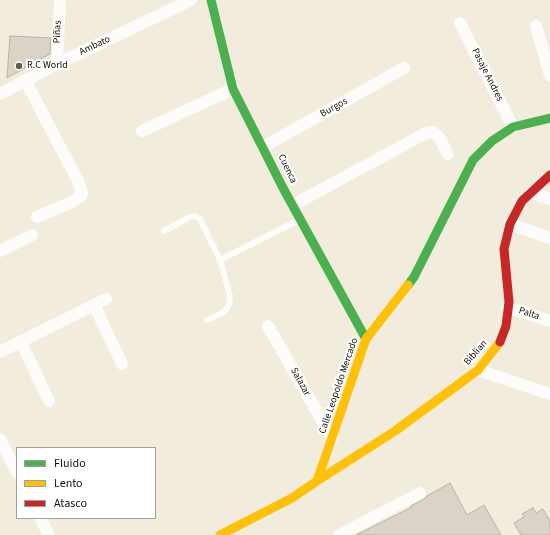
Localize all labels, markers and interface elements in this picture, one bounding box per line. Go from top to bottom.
street label: Piñas [52,20,64,44]
street label: Ambato [78,34,112,58]
street label: Pasaje Andres [469,46,505,104]
place label: R.C World [27,60,68,72]
marker: R.C World [14,61,24,71]
street label: Burgos [318,96,350,120]
street label: Cuenca [275,152,299,186]
street label: Palta [517,305,541,323]
street label: Calle Leopoldo Mercado [317,337,361,435]
street label: Biblian [462,338,490,368]
street label: Salazar [287,366,313,398]
legend [16,447,156,519]
text: Fluido [54,455,86,472]
text: Lento [54,475,83,492]
text: Atasco [54,495,87,512]

